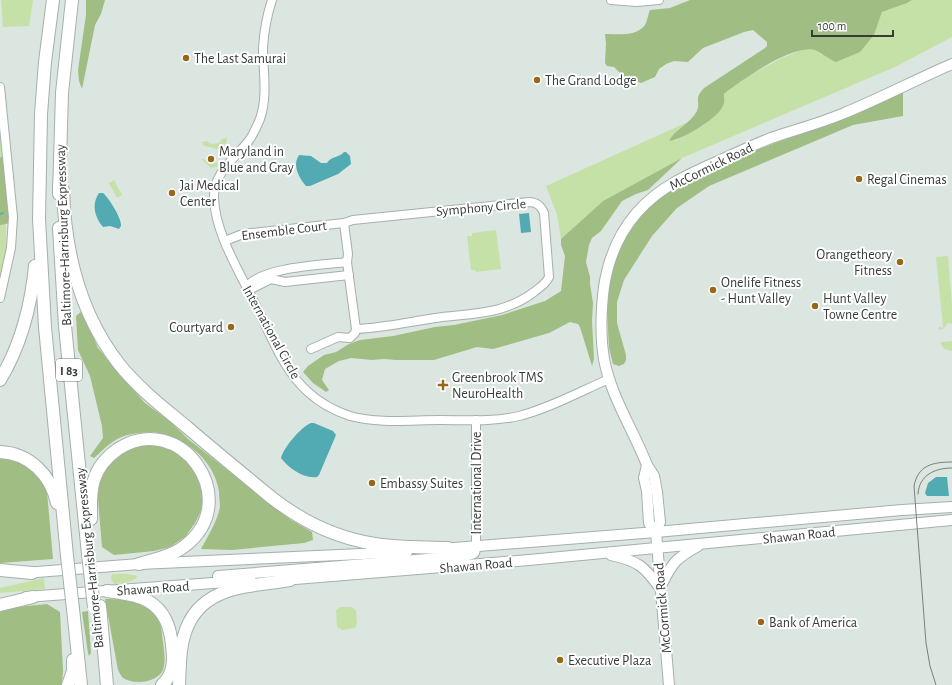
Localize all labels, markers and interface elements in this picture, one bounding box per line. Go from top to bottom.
scale bar [812,12,893,38]
text: 100 m [818,20,846,32]
place label: The Last Samurai [194,52,286,66]
marker: The Last Samurai [181,53,191,63]
place label: The Grand Lodge [545,74,636,88]
marker: The Grand Lodge [532,75,542,85]
street label: McCormick Road [668,141,755,193]
street label: Baltimore-Harrisburg Expressway [54,144,74,326]
place label: Maryland in Blue and Gray [219,145,294,175]
marker: Maryland in Blue and Gray [206,154,216,164]
place label: Regal Cinemas [867,173,947,187]
marker: Regal Cinemas [854,174,864,184]
place label: Jai Medical Center [180,179,239,209]
marker: Jai Medical Center [167,188,177,198]
street label: Symphony Circle [435,197,527,219]
street label: Ensemble Court [241,219,328,243]
place label: Orangetheory Fitness [816,248,892,278]
marker: Orangetheory Fitness [895,257,905,267]
place label: Onelife Fitness - Hunt Valley [721,276,801,306]
street label: International Circle [240,283,303,381]
marker: Onelife Fitness - Hunt Valley [708,285,718,295]
place label: Hunt Valley Towne Centre [823,292,897,322]
marker: Hunt Valley Towne Centre [810,301,820,311]
place label: Courtyard [169,321,223,335]
marker: Courtyard [226,322,236,332]
road number: I 83 [56,359,82,381]
place label: Greenbrook TMS NeuroHealth [452,371,543,401]
marker: Greenbrook TMS NeuroHealth [437,379,449,391]
street label: International Drive [470,432,484,534]
street label: Baltimore-Harrisburg Expressway [74,467,106,649]
place label: Embassy Suites [380,477,463,491]
marker: Embassy Suites [367,478,377,488]
street label: Shawan Road [762,525,836,547]
street label: Shawan Road [439,556,513,576]
street label: McCormick Road [652,562,674,654]
street label: Shawan Road [116,579,190,599]
place label: Bank of America [769,616,858,630]
marker: Bank of America [756,617,766,627]
place label: Executive Plaza [568,654,652,668]
marker: Executive Plaza [555,655,565,665]

